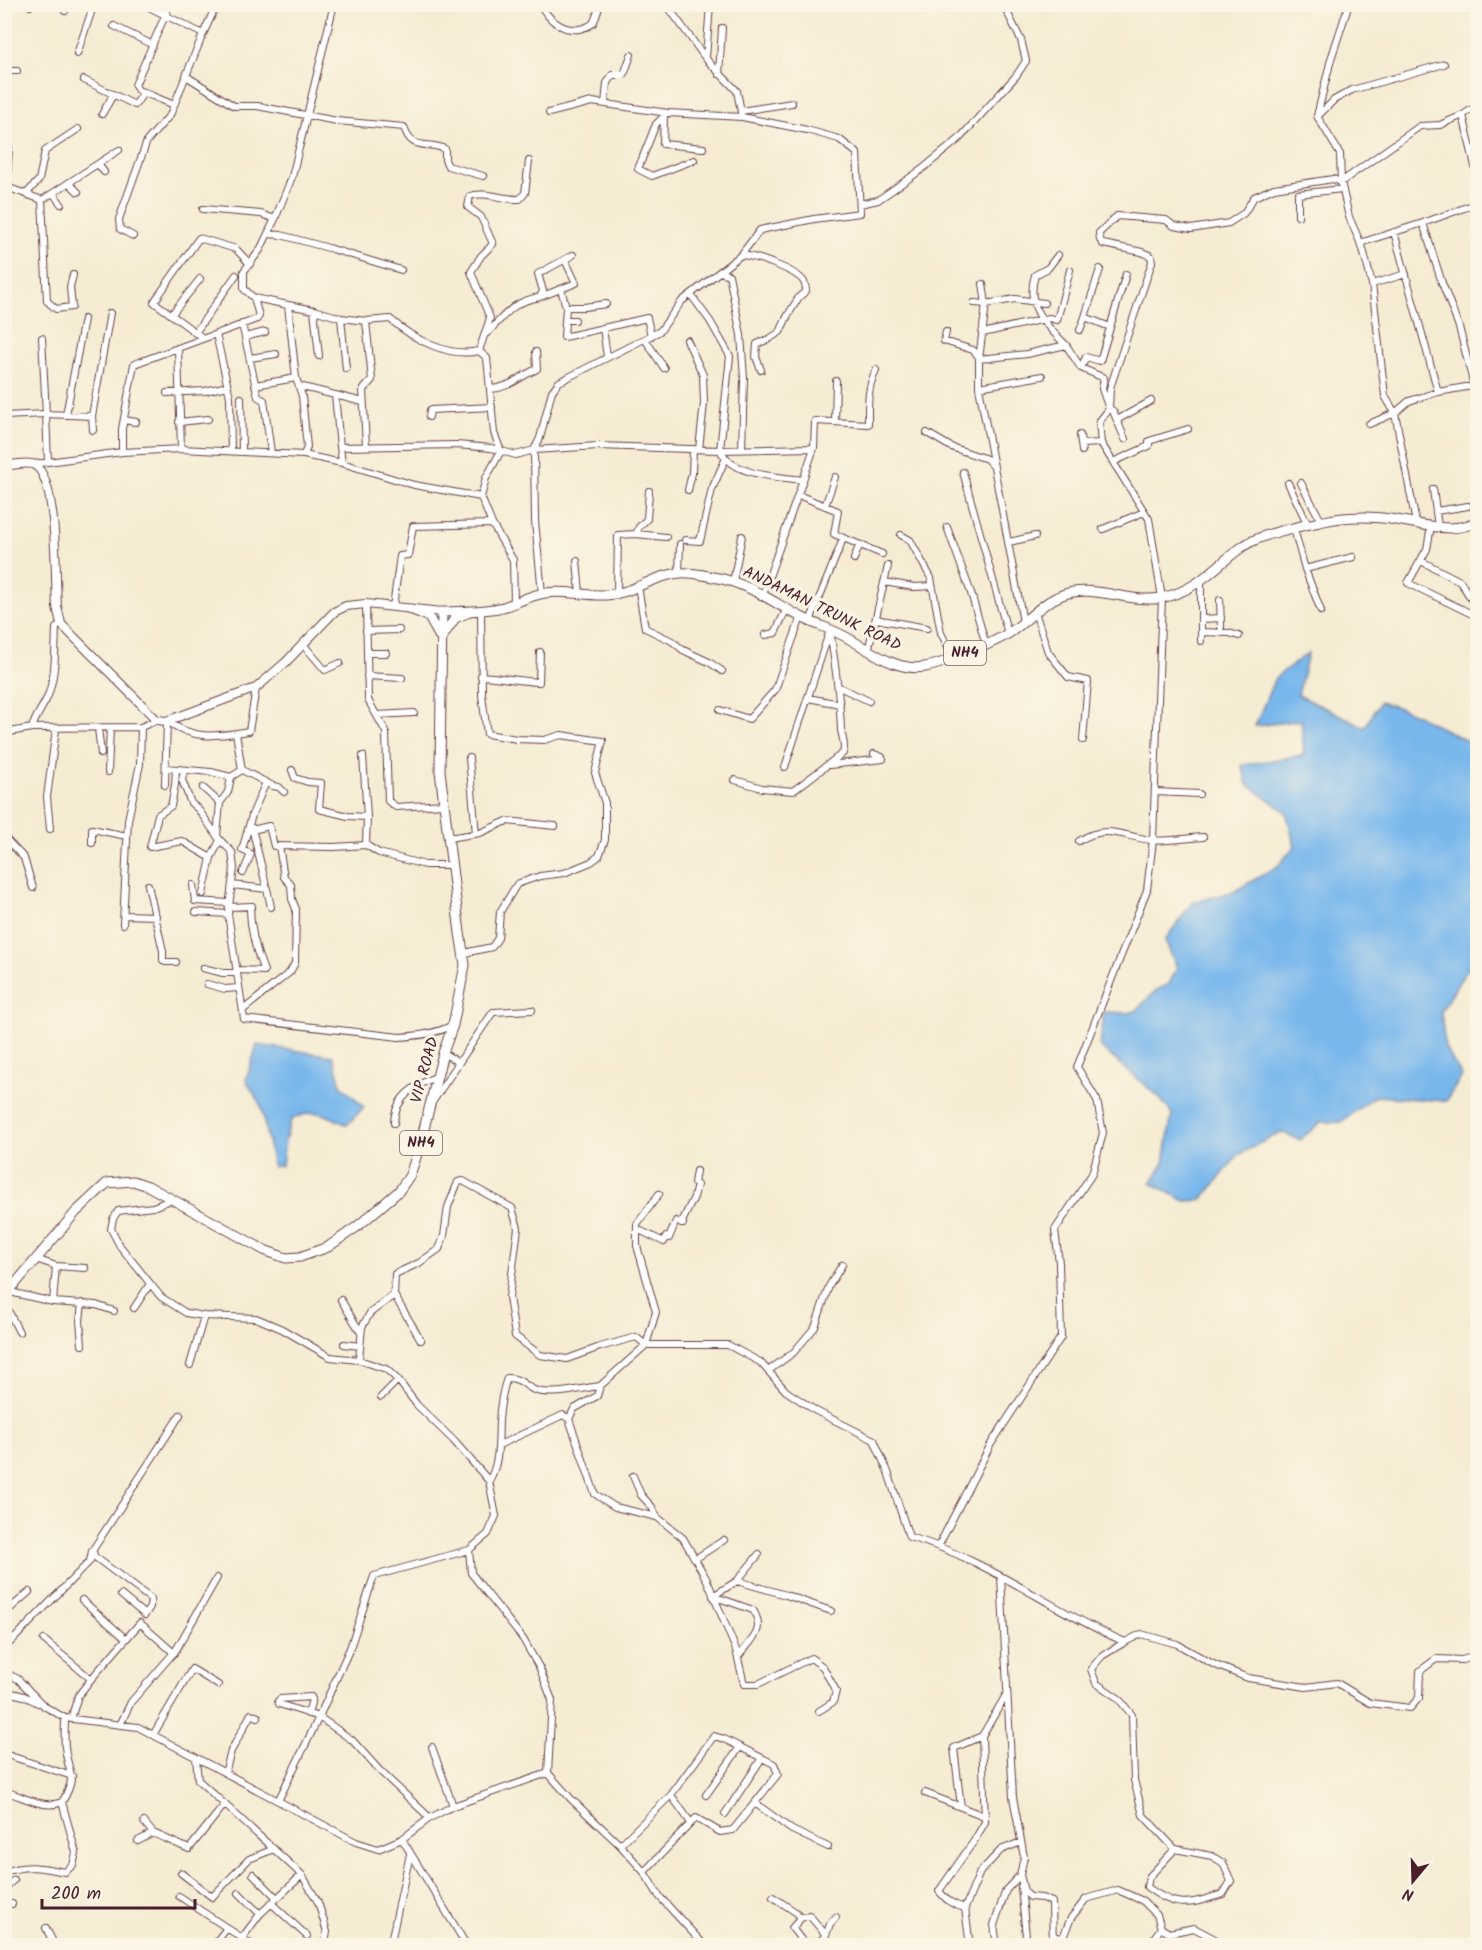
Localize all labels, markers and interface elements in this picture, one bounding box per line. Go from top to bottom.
street label: ANDAMAN TRUNK ROAD [739,560,905,658]
road number: NH4 [944,641,986,665]
street label: VIP ROAD [404,1034,446,1106]
road number: NH4 [400,1131,442,1155]
north arrow [1383,1851,1443,1911]
scale bar [42,1872,195,1910]
text: 200 m [51,1880,101,1909]
text: N [1400,1880,1417,1907]

